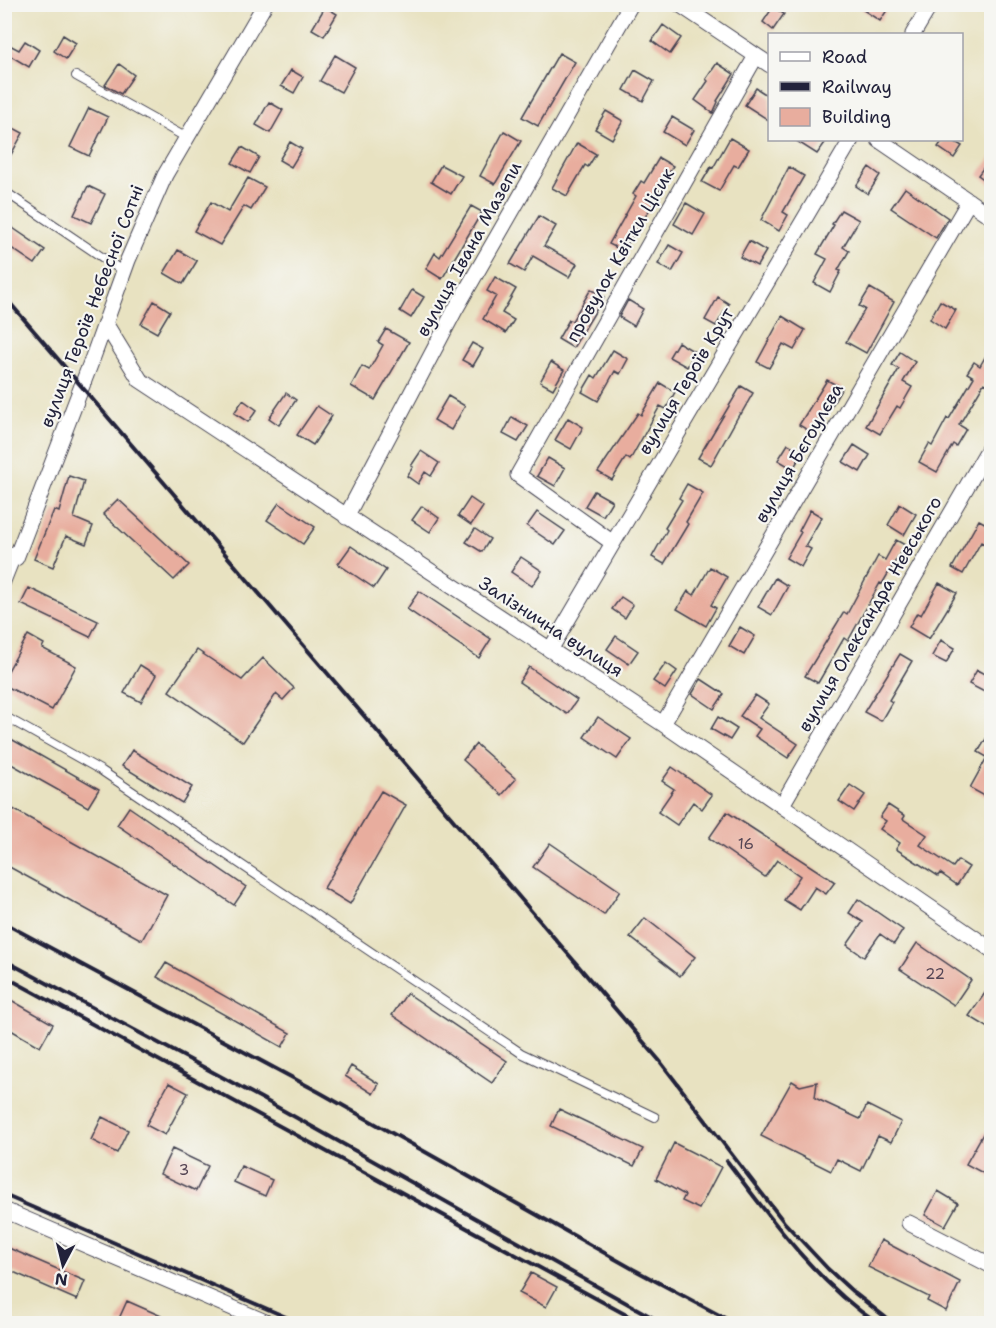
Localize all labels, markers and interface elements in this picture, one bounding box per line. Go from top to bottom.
legend [768,33,963,141]
text: Road [822,45,867,69]
text: Railway [822,75,892,99]
text: Building [822,105,891,129]
street label: вулиця Івана Мазепи [411,157,527,341]
street label: провулок Квітки Цісик [560,163,680,346]
street label: вулиця Героїв Небесної Сотні [35,181,149,431]
street label: вулиця Героїв Крут [633,302,740,459]
street label: вулиця Бєгоулєва [749,379,849,527]
street label: вулиця Олександра Невського [792,492,948,736]
street label: Залізнична вулиця [474,571,628,683]
house number: 16 [738,834,754,854]
house number: 22 [925,964,945,984]
house number: 3 [179,1160,189,1180]
north arrow [33,1235,93,1295]
text: N [54,1268,69,1291]

